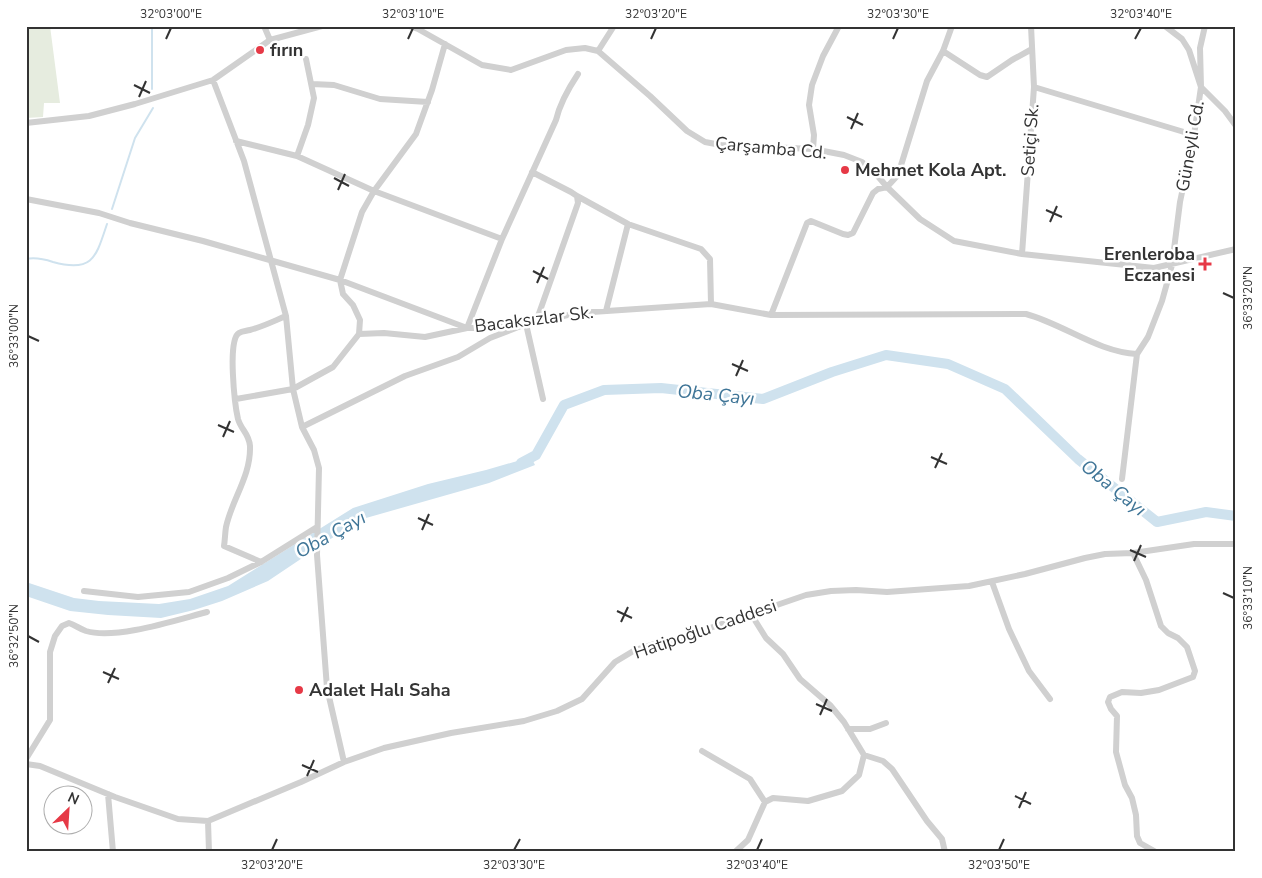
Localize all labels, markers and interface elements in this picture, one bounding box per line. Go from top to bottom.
text: 32°03'00"E [140,6,202,22]
text: 32°03'10"E [382,6,444,22]
text: 32°03'20"E [625,6,687,22]
text: 32°03'30"E [867,6,929,22]
text: 32°03'40"E [1110,6,1172,22]
place label: fırın [270,38,303,62]
marker: fırın [254,44,266,56]
street label: Güneyli Cd. [1170,98,1210,194]
street label: Setiçi Sk. [1015,103,1045,177]
street label: Çarşamba Cd. [714,131,828,165]
place label: Mehmet Kola Apt. [855,158,1007,182]
marker: Mehmet Kola Apt. [839,164,851,176]
place label: Erenleroba Eczanesi [1104,242,1195,287]
marker: Erenleroba Eczanesi [1199,258,1211,270]
text: 36°33'20"N [1240,266,1256,330]
street label: Bacaksızlar Sk. [473,300,595,338]
text: 36°33'00"N [6,304,22,368]
water label: Oba Çayı [676,378,756,412]
water label: Oba Çayı [1075,453,1152,522]
water label: Oba Çayı [290,505,371,565]
text: 36°33'10"N [1240,566,1256,630]
street label: Hatipoğlu Caddesi [630,593,780,665]
text: 36°32'50"N [6,604,22,668]
place label: Adalet Halı Saha [309,678,451,702]
marker: Adalet Halı Saha [293,684,305,696]
north arrow [42,786,92,836]
text: N [65,788,82,809]
text: 32°03'20"E [241,857,303,873]
text: 32°03'30"E [483,857,545,873]
text: 32°03'40"E [726,857,788,873]
text: 32°03'50"E [968,857,1030,873]

